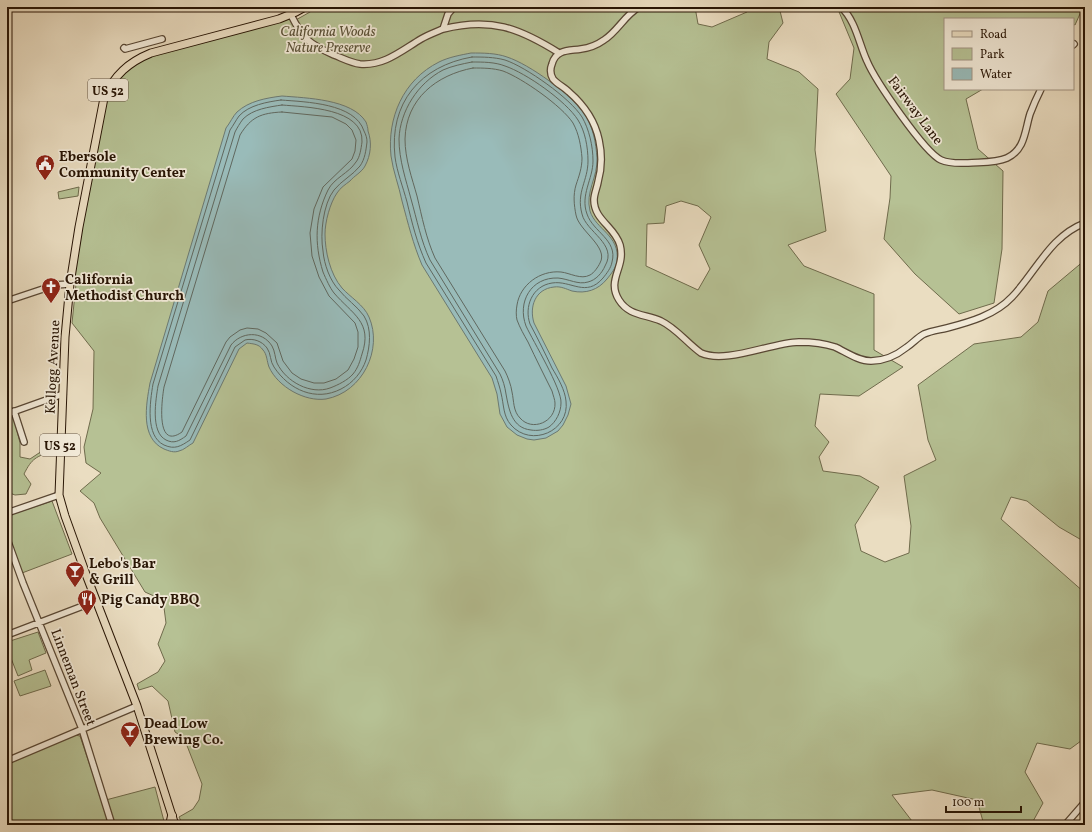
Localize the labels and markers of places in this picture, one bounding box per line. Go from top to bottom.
place label: Ebersole Community Center [59,148,186,183]
public building icon: Ebersole Community Center [34,153,56,181]
place label: California Methodist Church [65,271,184,306]
church icon: California Methodist Church [40,276,62,304]
place label: Lebo's Bar & Grill [89,555,156,590]
bar icon: Lebo's Bar & Grill [64,560,86,588]
restaurant icon: Pig Candy BBQ [76,588,98,616]
place label: Pig Candy BBQ [101,591,200,610]
place label: Dead Low Brewing Co. [144,715,224,750]
bar icon: Dead Low Brewing Co. [119,720,141,748]

